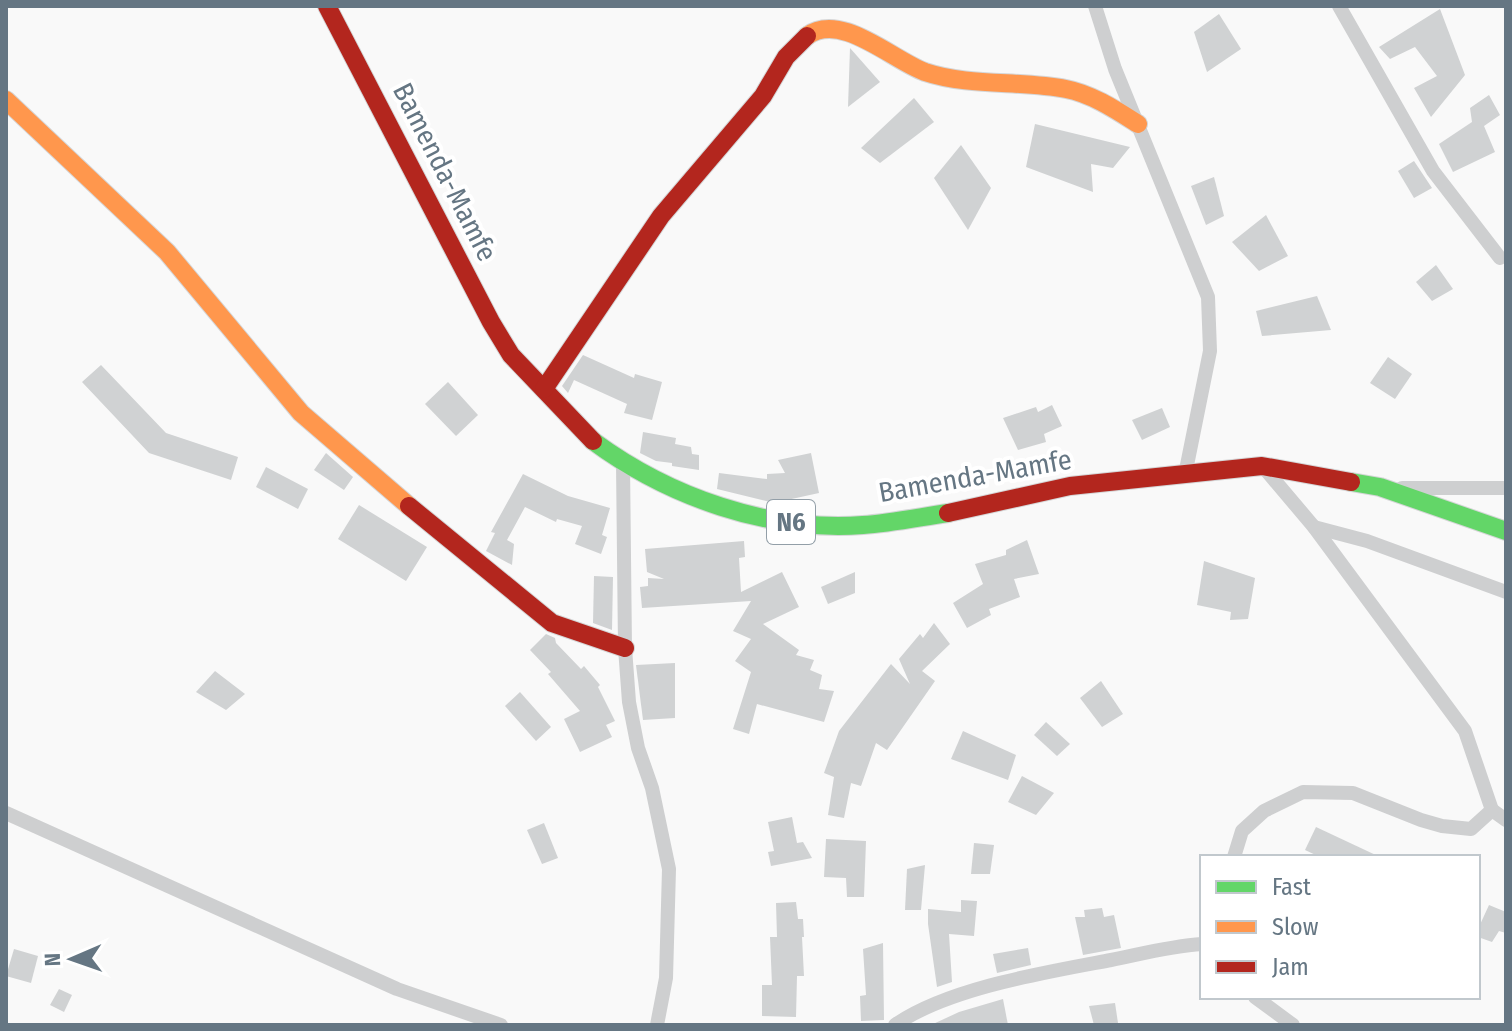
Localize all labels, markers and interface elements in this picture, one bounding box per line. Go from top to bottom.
street label: Bamenda-Mamfe [386,78,504,266]
street label: Bamenda-Mamfe [876,443,1074,509]
road number: N6 [767,500,815,544]
legend [1200,855,1480,999]
text: Fast [1272,873,1311,901]
text: Slow [1272,913,1319,941]
north arrow [32,919,112,999]
text: N [39,953,66,967]
text: Jam [1272,953,1309,981]

